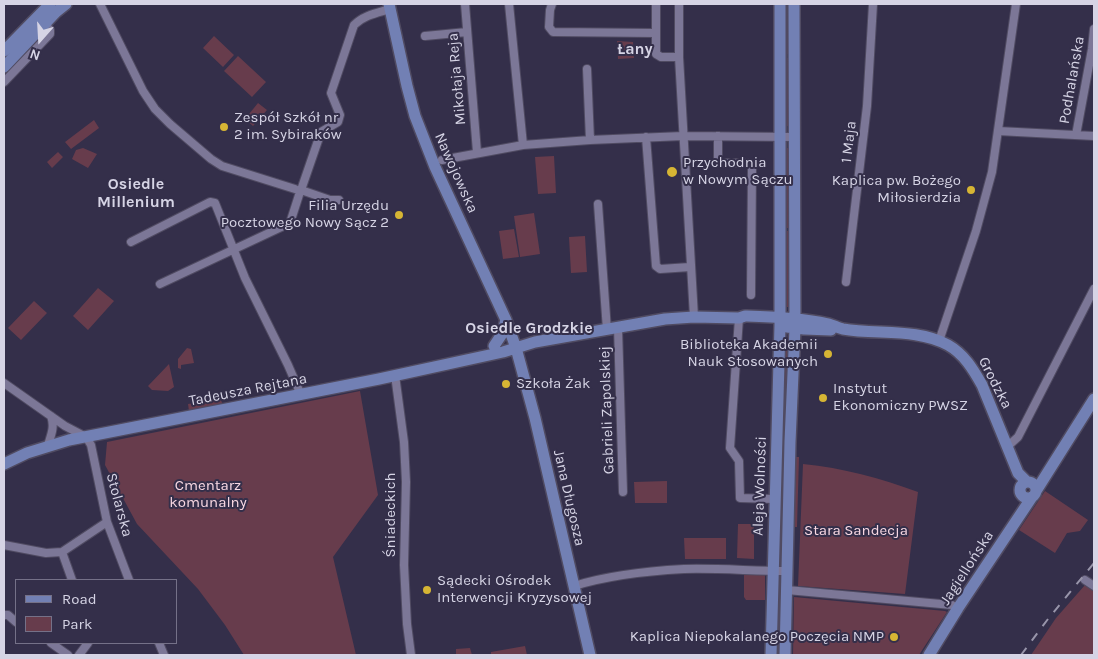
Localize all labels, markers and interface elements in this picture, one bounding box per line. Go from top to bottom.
north arrow [15,15,65,65]
street label: Mikołaja Reja [444,32,470,126]
street label: Podhalańska [1055,35,1089,125]
district label: Łany [617,39,653,59]
text: N [27,45,42,64]
place label: Zespół Szkół nr 2 im. Sybiraków [234,109,342,144]
street label: 1 Maja [837,120,861,164]
marker: Zespół Szkół nr 2 im. Sybiraków [218,121,230,133]
street label: Nawojowska [430,130,482,216]
place label: Przychodnia w Nowym Sączu [683,154,793,189]
marker: Przychodnia w Nowym Sączu [665,165,679,179]
place label: Kaplica pw. Bożego Miłosierdzia [832,172,961,207]
district label: Osiedle Millenium [97,174,175,212]
marker: Kaplica pw. Bożego Miłosierdzia [965,184,977,196]
place label: Filia Urzędu Pocztowego Nowy Sącz 2 [221,197,389,232]
marker: Filia Urzędu Pocztowego Nowy Sącz 2 [393,209,405,221]
district label: Osiedle Grodzkie [465,318,593,338]
place label: Biblioteka Akademii Nauk Stosowanych [680,336,818,371]
street label: Gabrieli Zapolskiej [596,346,618,474]
marker: Biblioteka Akademii Nauk Stosowanych [822,348,834,360]
street label: Grodzka [974,354,1016,412]
street label: Tadeusza Rejtana [188,370,308,410]
place label: Szkoła Żak [516,375,590,393]
marker: Szkoła Żak [500,378,512,390]
place label: Instytut Ekonomiczny PWSZ [833,380,968,415]
marker: Instytut Ekonomiczny PWSZ [817,392,829,404]
street label: Aleja Wolności [749,436,771,536]
street label: Jana Długosza [549,448,589,548]
street label: Stolarska [102,471,136,539]
street label: Śniadeckich [382,473,400,557]
park label: Cmentarz komunalny [169,477,247,512]
park label: Stara Sandecja [804,522,908,540]
street label: Jagiellońska [936,527,998,609]
place label: Sądecki Ośrodek Interwencji Kryzysowej [437,572,592,607]
legend [15,579,178,644]
marker: Sądecki Ośrodek Interwencji Kryzysowej [421,584,433,596]
text: Road [62,590,97,608]
text: Park [62,615,92,633]
place label: Kaplica Niepokalanego Poczęcia NMP [630,628,884,646]
marker: Kaplica Niepokalanego Poczęcia NMP [888,631,900,643]

